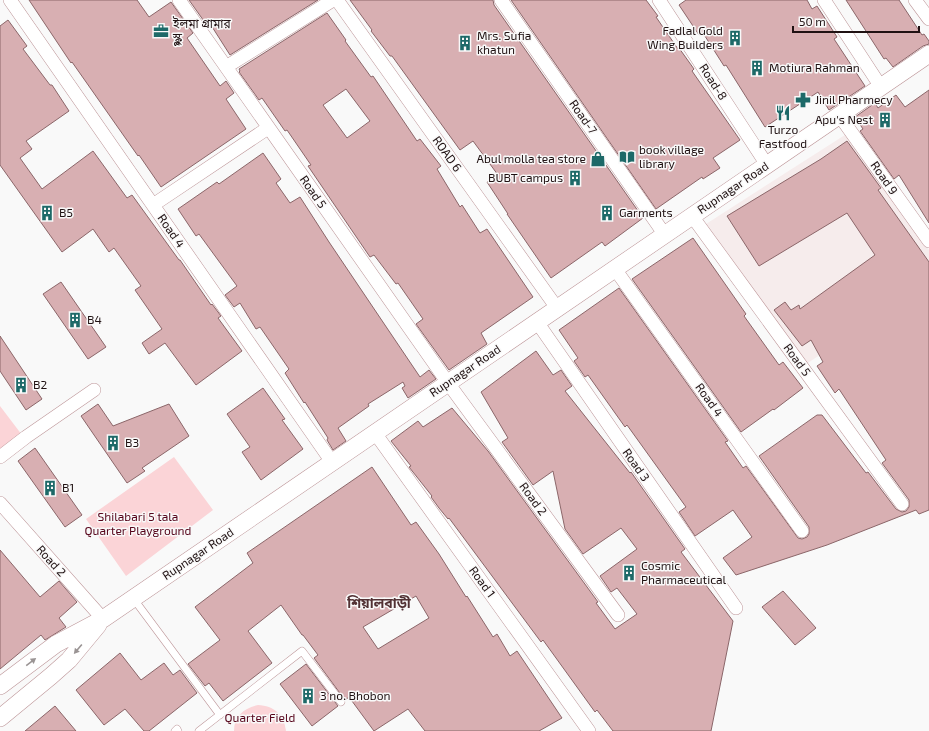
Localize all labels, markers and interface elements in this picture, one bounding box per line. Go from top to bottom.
scale bar [793,8,919,34]
text: 50 m [799,14,826,28]
place label: ইলমা গ্রামার স্কুল [172,16,231,46]
office icon: ইলমা গ্রামার স্কুল [152,22,170,40]
place label: Fadlal Gold Wing Builders [647,23,723,51]
place label: Mrs. Sufia khatun [477,28,531,56]
building icon: Fadlal Gold Wing Builders [726,29,744,47]
building icon: Mrs. Sufia khatun [456,34,474,52]
building icon: Motiura Rahman [748,59,766,77]
place label: Motiura Rahman [769,60,860,74]
street label: Road-8 [697,61,731,102]
pharmacy icon: Jinil Pharmecy [794,91,812,109]
place label: Jinil Pharmecy [815,92,893,106]
street label: Road-7 [567,97,601,136]
restaurant icon: Turzo Fastfood [774,104,792,122]
building icon: Apu's Nest [876,111,894,129]
place label: Apu's Nest [815,112,873,126]
place label: Turzo Fastfood [759,122,807,150]
street label: ROAD 6 [430,133,465,174]
place label: book village library [639,142,704,170]
library icon: book village library [618,148,636,166]
shop icon: Abul molla tea store [589,150,607,168]
place label: Abul molla tea store [477,151,586,165]
street label: Rupnagar Road [694,158,771,216]
street label: Road 9 [868,158,901,197]
building icon: BUBT campus [566,169,584,187]
place label: BUBT campus [488,170,563,184]
street label: Road 5 [298,172,330,210]
building icon: B5 [38,204,56,222]
building icon: Garments [598,204,616,222]
place label: B5 [59,205,73,219]
place label: Garments [619,205,673,219]
street label: Road 4 [155,211,188,250]
building icon: B4 [66,311,84,329]
place label: B4 [87,312,102,326]
street label: Road 5 [781,340,814,378]
street label: Rupnagar Road [426,341,503,399]
building icon: B2 [12,376,30,394]
place label: B2 [33,377,47,391]
street label: Road 4 [693,380,727,419]
building icon: B3 [104,434,122,452]
place label: B3 [125,435,139,449]
street label: Road 3 [620,445,653,484]
building icon: B1 [41,479,59,497]
street label: Road 2 [517,479,551,518]
place label: B1 [62,480,74,494]
park label: Shilabari 5 tala Quarter Playground [85,509,191,538]
street label: Rupnagar Road [159,524,236,582]
street label: Road 2 [34,542,70,579]
place label: Cosmic Pharmaceutical [641,558,727,586]
street label: Road 1 [467,563,499,600]
building icon: Cosmic Pharmaceutical [620,564,638,582]
district label: শিয়ালবাড়ী [346,594,412,611]
one-way arrow [74,644,83,655]
one-way arrow [26,659,36,667]
building icon: 3 no. Bhobon [299,687,317,705]
place label: 3 no. Bhobon [320,688,390,702]
park label: Quarter Field [225,710,295,725]

